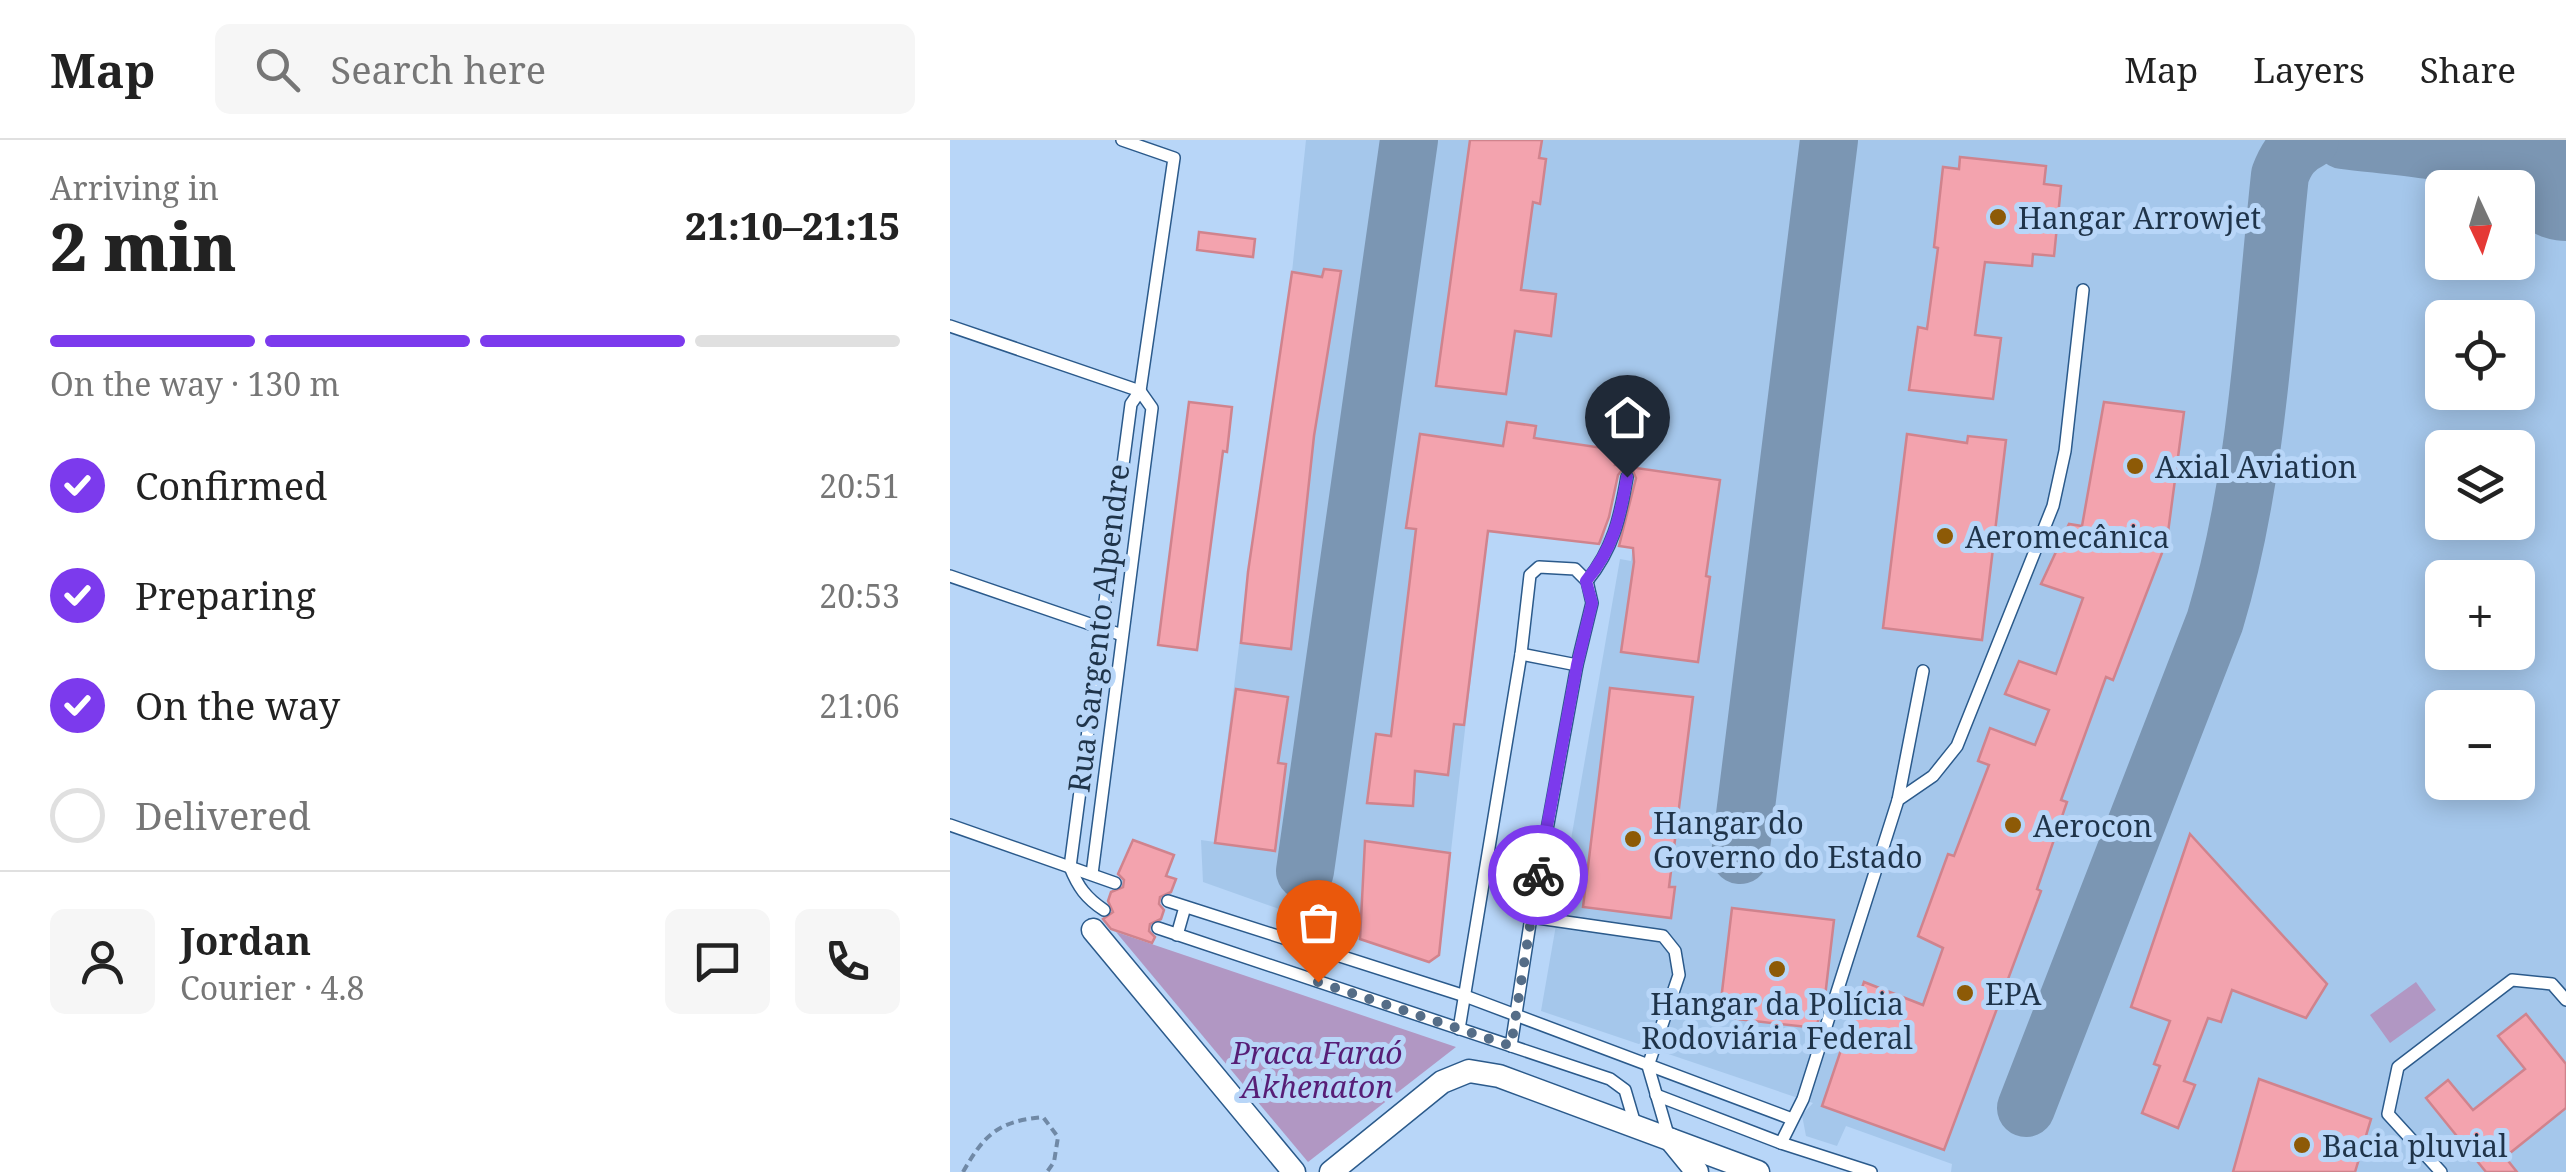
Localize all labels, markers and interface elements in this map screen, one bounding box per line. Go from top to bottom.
search box [215,24,915,114]
text: Map [50,37,155,102]
icon: search [250,42,305,97]
text: Search here [330,43,546,95]
text: Map [2124,46,2198,93]
text: Layers [2253,46,2365,93]
text: Share [2420,46,2516,93]
text: Arriving in [50,166,219,209]
north arrow [2425,170,2535,280]
map controls [2425,170,2535,800]
place label: Hangar Arrowjet [2018,197,2261,238]
text: 21:10–21:15 [685,199,900,251]
text: 2 min [50,202,237,290]
marker: Hangar Arrowjet [1987,206,2009,228]
button: locate [2425,300,2535,410]
text: On the way · 130 m [50,362,340,405]
pin [1585,375,1670,478]
icon: home [1600,390,1655,445]
button: layers [2425,430,2535,540]
place label: Axial Aviation [2155,446,2357,487]
marker: Axial Aviation [2124,455,2146,477]
icon: check [50,458,105,513]
text: Confirmed [135,459,327,511]
street label: Rua Sargento Alpendre [1057,461,1139,795]
text: 20:51 [819,464,900,507]
place label: Aeromecânica [1965,516,2170,557]
marker: Aeromecânica [1934,525,1956,547]
button: + [2425,560,2535,670]
icon: check [50,568,105,623]
text: Preparing [135,569,316,621]
text: 20:53 [819,574,900,617]
icon: check [50,678,105,733]
text: On the way [135,679,340,731]
text: 21:06 [819,684,900,727]
button: − [2425,690,2535,800]
text: Delivered [135,789,311,841]
place label: Hangar do Governo do Estado [1653,802,1923,877]
place label: Aerocon [2033,805,2152,846]
marker: Aerocon [2002,814,2024,836]
courier [1488,825,1588,925]
marker: Hangar do Governo do Estado [1622,828,1644,850]
icon: bike [1511,848,1566,903]
pin [1276,880,1361,983]
icon: bag [1291,895,1346,950]
button: person [50,909,155,1014]
button: chat [665,909,770,1014]
button: phone [795,909,900,1014]
text: Jordan [180,914,311,966]
marker: Hangar da Polícia Rodoviária Federal [1766,958,1788,980]
text: Courier · 4.8 [180,966,364,1009]
place label: EPA [1985,973,2042,1014]
marker: EPA [1954,982,1976,1004]
place label: Hangar da Polícia Rodoviária Federal [1641,983,1913,1058]
park label: Praca Faraó Akhenaton [1230,1032,1403,1107]
place label: Bacia pluvial [2322,1125,2508,1166]
marker: Bacia pluvial [2291,1134,2313,1156]

